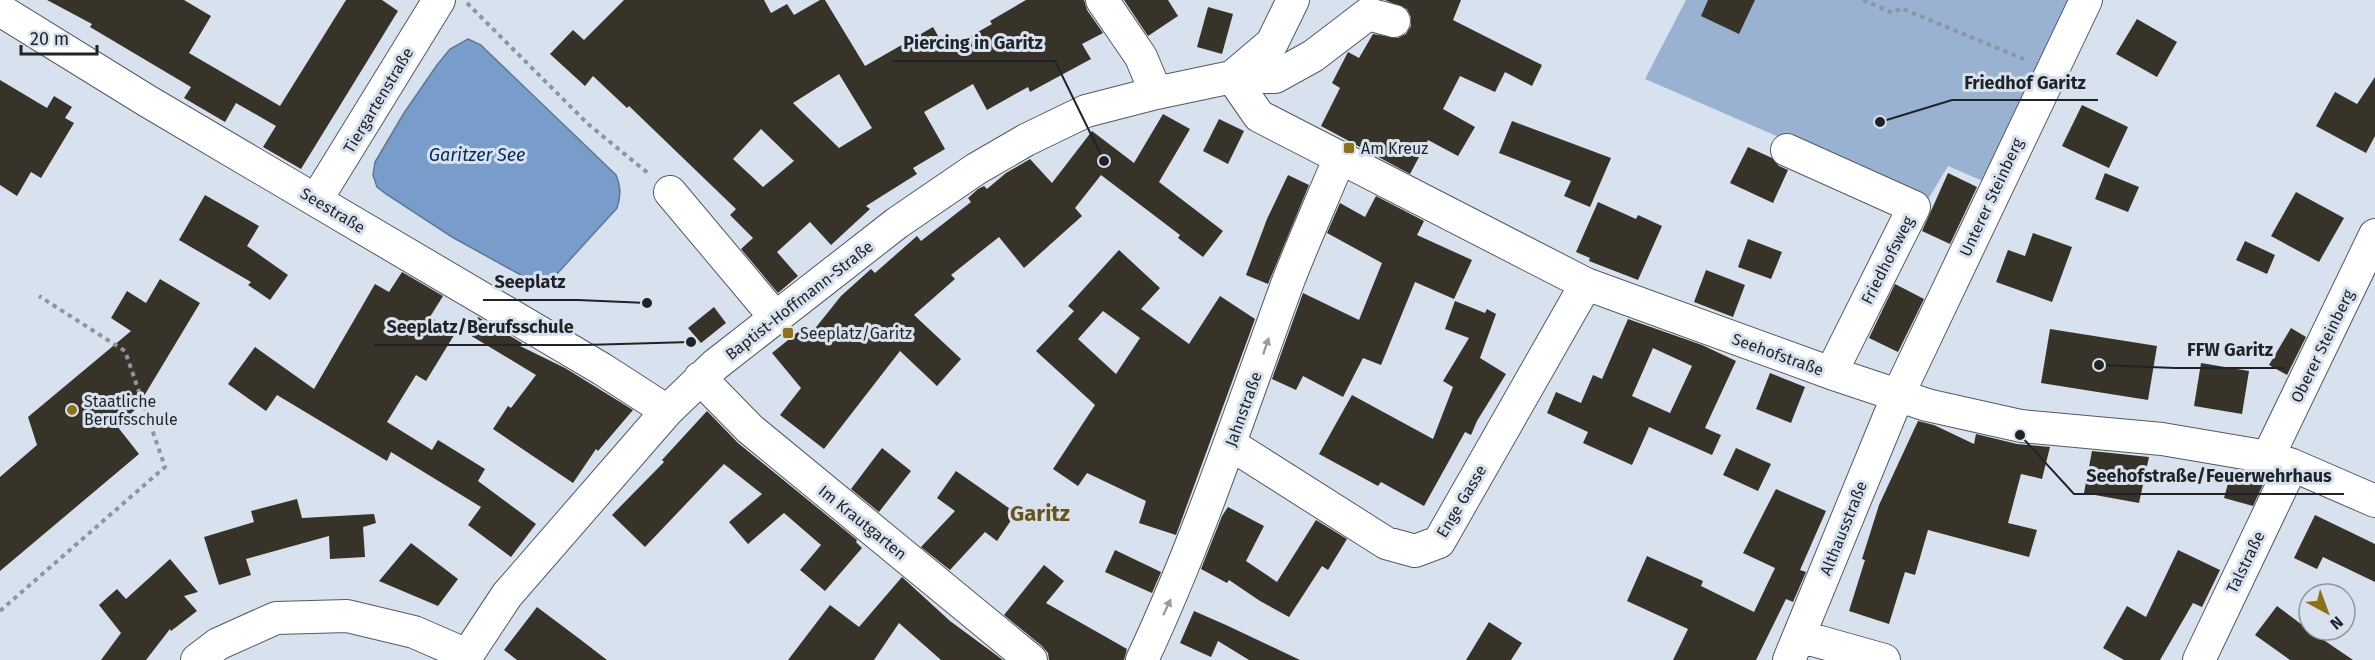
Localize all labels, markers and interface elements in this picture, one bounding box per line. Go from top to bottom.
scale bar [21,18,98,56]
callout: Piercing in Garitz [892,25,1055,61]
text: 20 m [30,28,69,50]
text: Piercing in Garitz [903,32,1043,54]
street label: Tiergartenstraße [339,44,417,156]
callout: Friedhof Garitz [1952,64,2098,100]
text: Friedhof Garitz [1964,72,2086,94]
street label: Unterer Steinberg [1956,134,2027,259]
place label: Am Kreuz [1361,139,1428,158]
marker: Am Kreuz [1342,141,1356,155]
water label: Garitzer See [429,144,525,166]
street label: Seestraße [297,184,368,237]
street label: Friedhofsweg [1857,212,1918,307]
street label: Baptist-Hoffmann-Straße [722,237,877,364]
callout: Seeplatz [483,264,578,300]
text: Seeplatz [494,271,566,293]
street label: Oberer Steinberg [2287,286,2358,406]
callout: Seeplatz/Berufsschule [374,309,585,345]
text: Seeplatz/Berufsschule [386,316,574,338]
place label: Seeplatz/Garitz [800,324,912,343]
marker: Seeplatz/Garitz [781,326,795,340]
street label: Seehofstraße [1730,329,1826,380]
callout: FFW Garitz [2175,332,2285,368]
one-way arrow [1261,337,1271,355]
text: FFW Garitz [2187,339,2273,361]
street label: Jahnstraße [1221,369,1266,449]
place label: Staatliche Berufsschule [84,392,178,429]
marker: Staatliche Berufsschule [65,403,79,417]
callout: Seehofstraße/Feuerwehrhaus [2074,458,2344,494]
street label: Enge Gasse [1432,462,1490,541]
text: Seehofstraße/Feuerwehrhaus [2086,465,2332,487]
street label: Althausstraße [1816,478,1871,578]
street label: Im Krautgarten [815,481,911,564]
district label: Garitz [1010,500,1070,527]
street label: Talstraße [2222,528,2269,596]
north arrow [2297,582,2357,642]
one-way arrow [1163,598,1172,615]
text: N [2326,612,2347,634]

